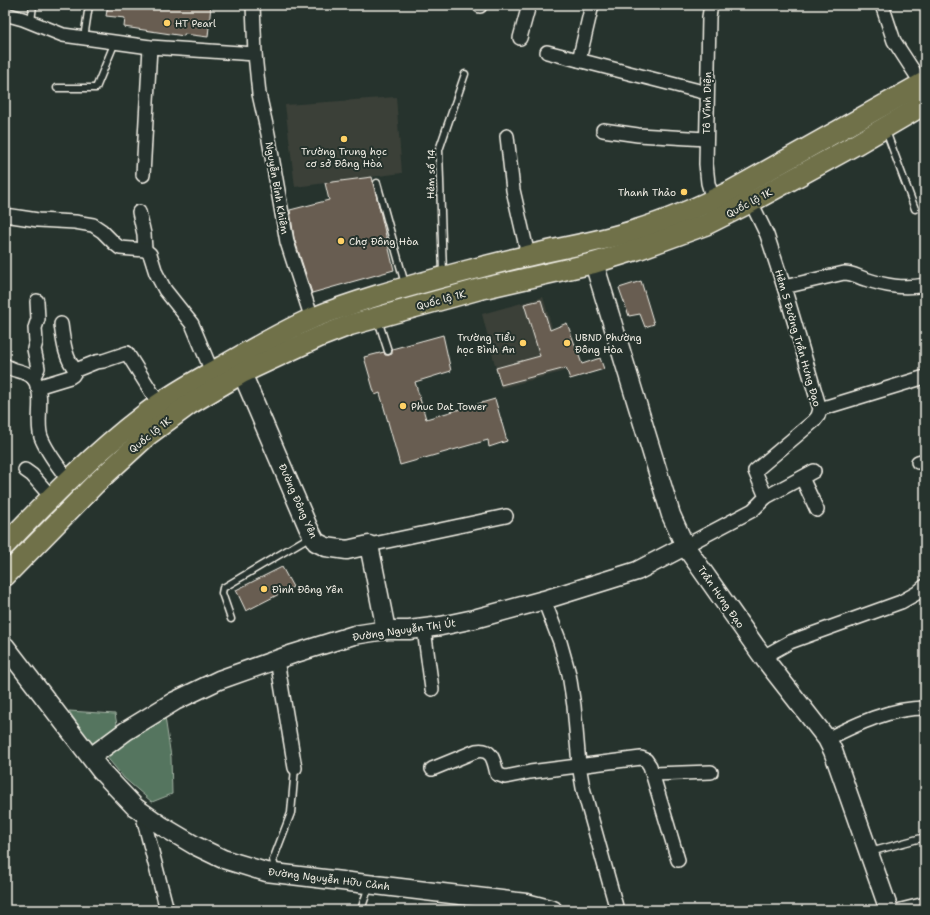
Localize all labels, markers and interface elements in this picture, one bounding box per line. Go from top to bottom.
place label: HT Pearl [175,17,216,30]
marker: HT Pearl [162,18,172,28]
street label: Tô Vĩnh Diện [700,72,714,134]
marker: Trường Trung học cơ sở Đông Hòa [339,134,349,144]
street label: Nguyễn Bỉnh Khiêm [262,141,292,236]
place label: Trường Trung học cơ sở Đông Hòa [301,145,387,170]
street label: Hẻm số 14 [424,149,438,199]
street label: Quốc lộ 1K [724,185,775,221]
place label: Thanh Thảo [618,186,676,199]
marker: Thanh Thảo [679,187,689,197]
place label: Chợ Đông Hòa [349,235,419,248]
marker: Chợ Đông Hòa [336,236,346,246]
street label: Hẻm 5 Đường Trần Hưng Đạo [772,268,824,408]
street label: Quốc lộ 1K [415,287,468,313]
place label: Trường Tiểu học Bình An [457,331,515,356]
place label: UBND Phường Đông Hòa [575,331,642,356]
marker: Trường Tiểu học Bình An [518,338,528,348]
marker: UBND Phường Đông Hòa [562,338,572,348]
place label: Phuc Dat Tower [411,400,487,413]
marker: Phuc Dat Tower [398,401,408,411]
street label: Quốc lộ 1K [126,414,174,456]
street label: Đường Đông Yên [276,462,320,540]
street label: Trần Hưng Đạo [695,563,747,631]
place label: Đình Đông Yên [272,583,343,596]
marker: Đình Đông Yên [259,584,269,594]
street label: Đường Nguyễn Thị Út [352,616,456,644]
street label: Đường Nguyễn Hữu Cảnh [267,865,391,893]

